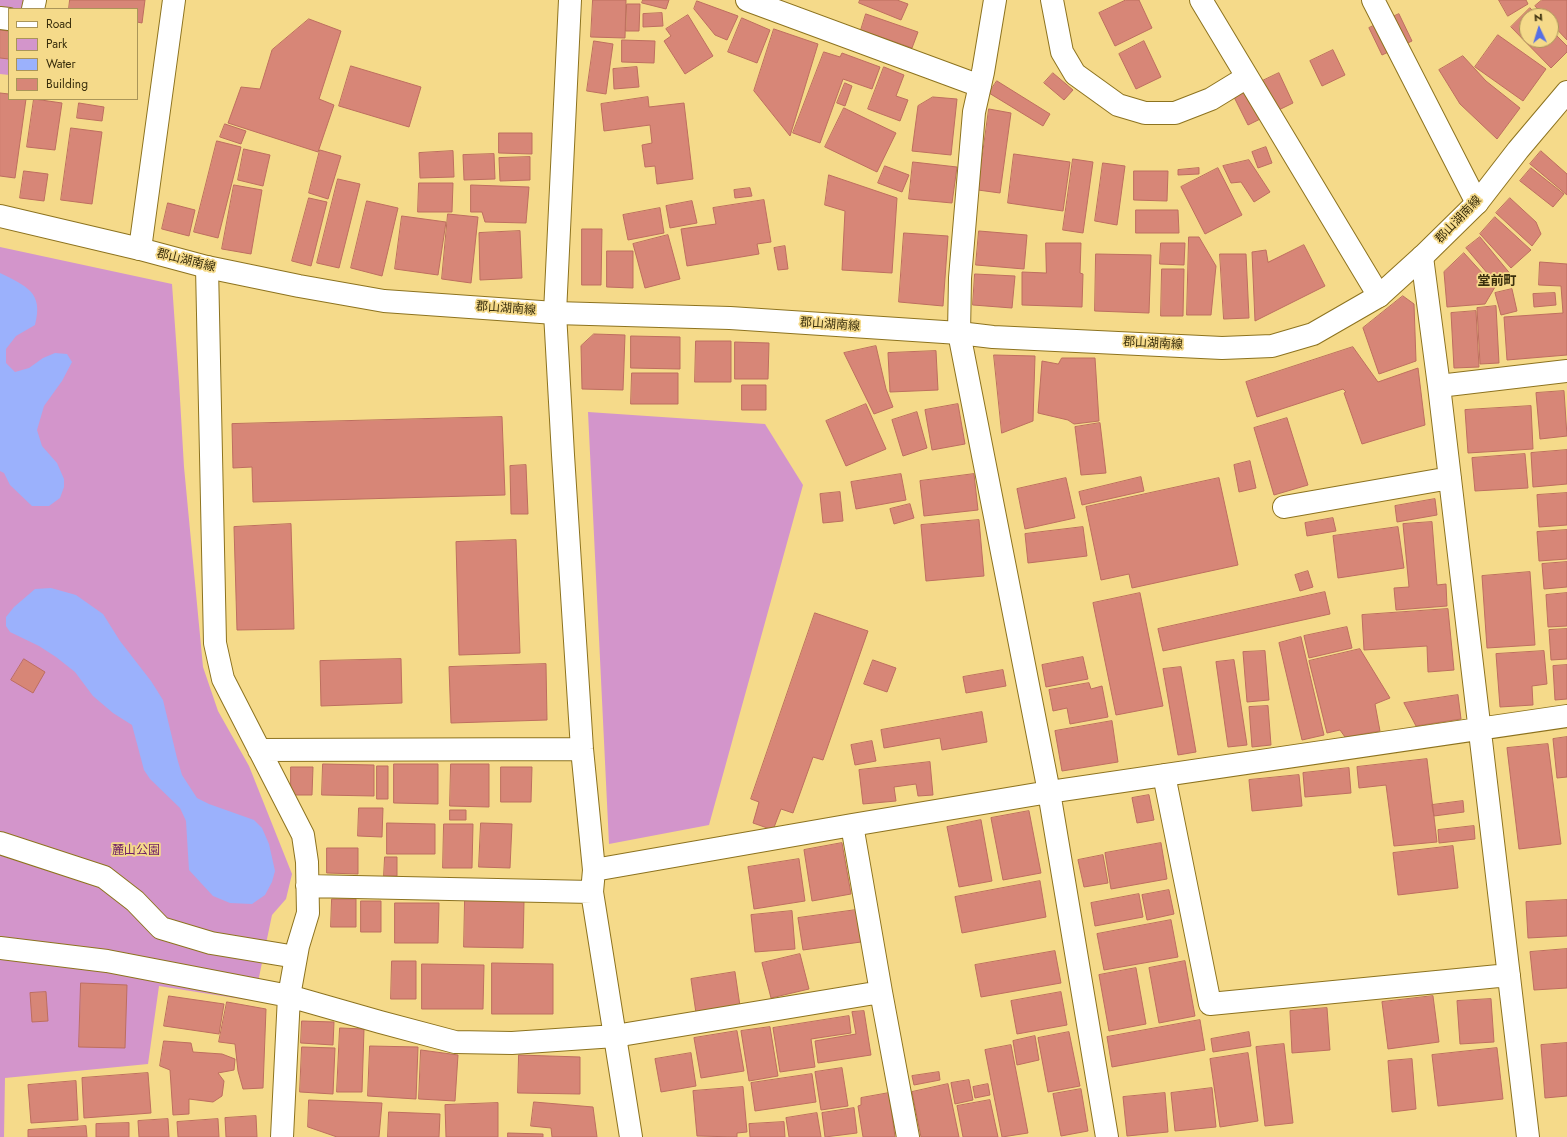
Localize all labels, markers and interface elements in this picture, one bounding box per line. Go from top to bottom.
legend [8,8,138,100]
north arrow [1519,8,1559,48]
text: N [1533,9,1543,25]
text: Road [46,15,72,33]
text: Park [46,35,67,53]
text: Water [46,55,76,73]
text: Building [46,75,88,93]
street label: 郡山湖南線 [1433,193,1485,247]
street label: 郡山湖南線 [155,247,217,275]
district label: 堂前町 [1478,274,1516,290]
street label: 郡山湖南線 [476,300,536,318]
street label: 郡山湖南線 [800,316,860,334]
street label: 郡山湖南線 [1123,335,1183,353]
park label: 麓山公園 [112,844,160,858]

